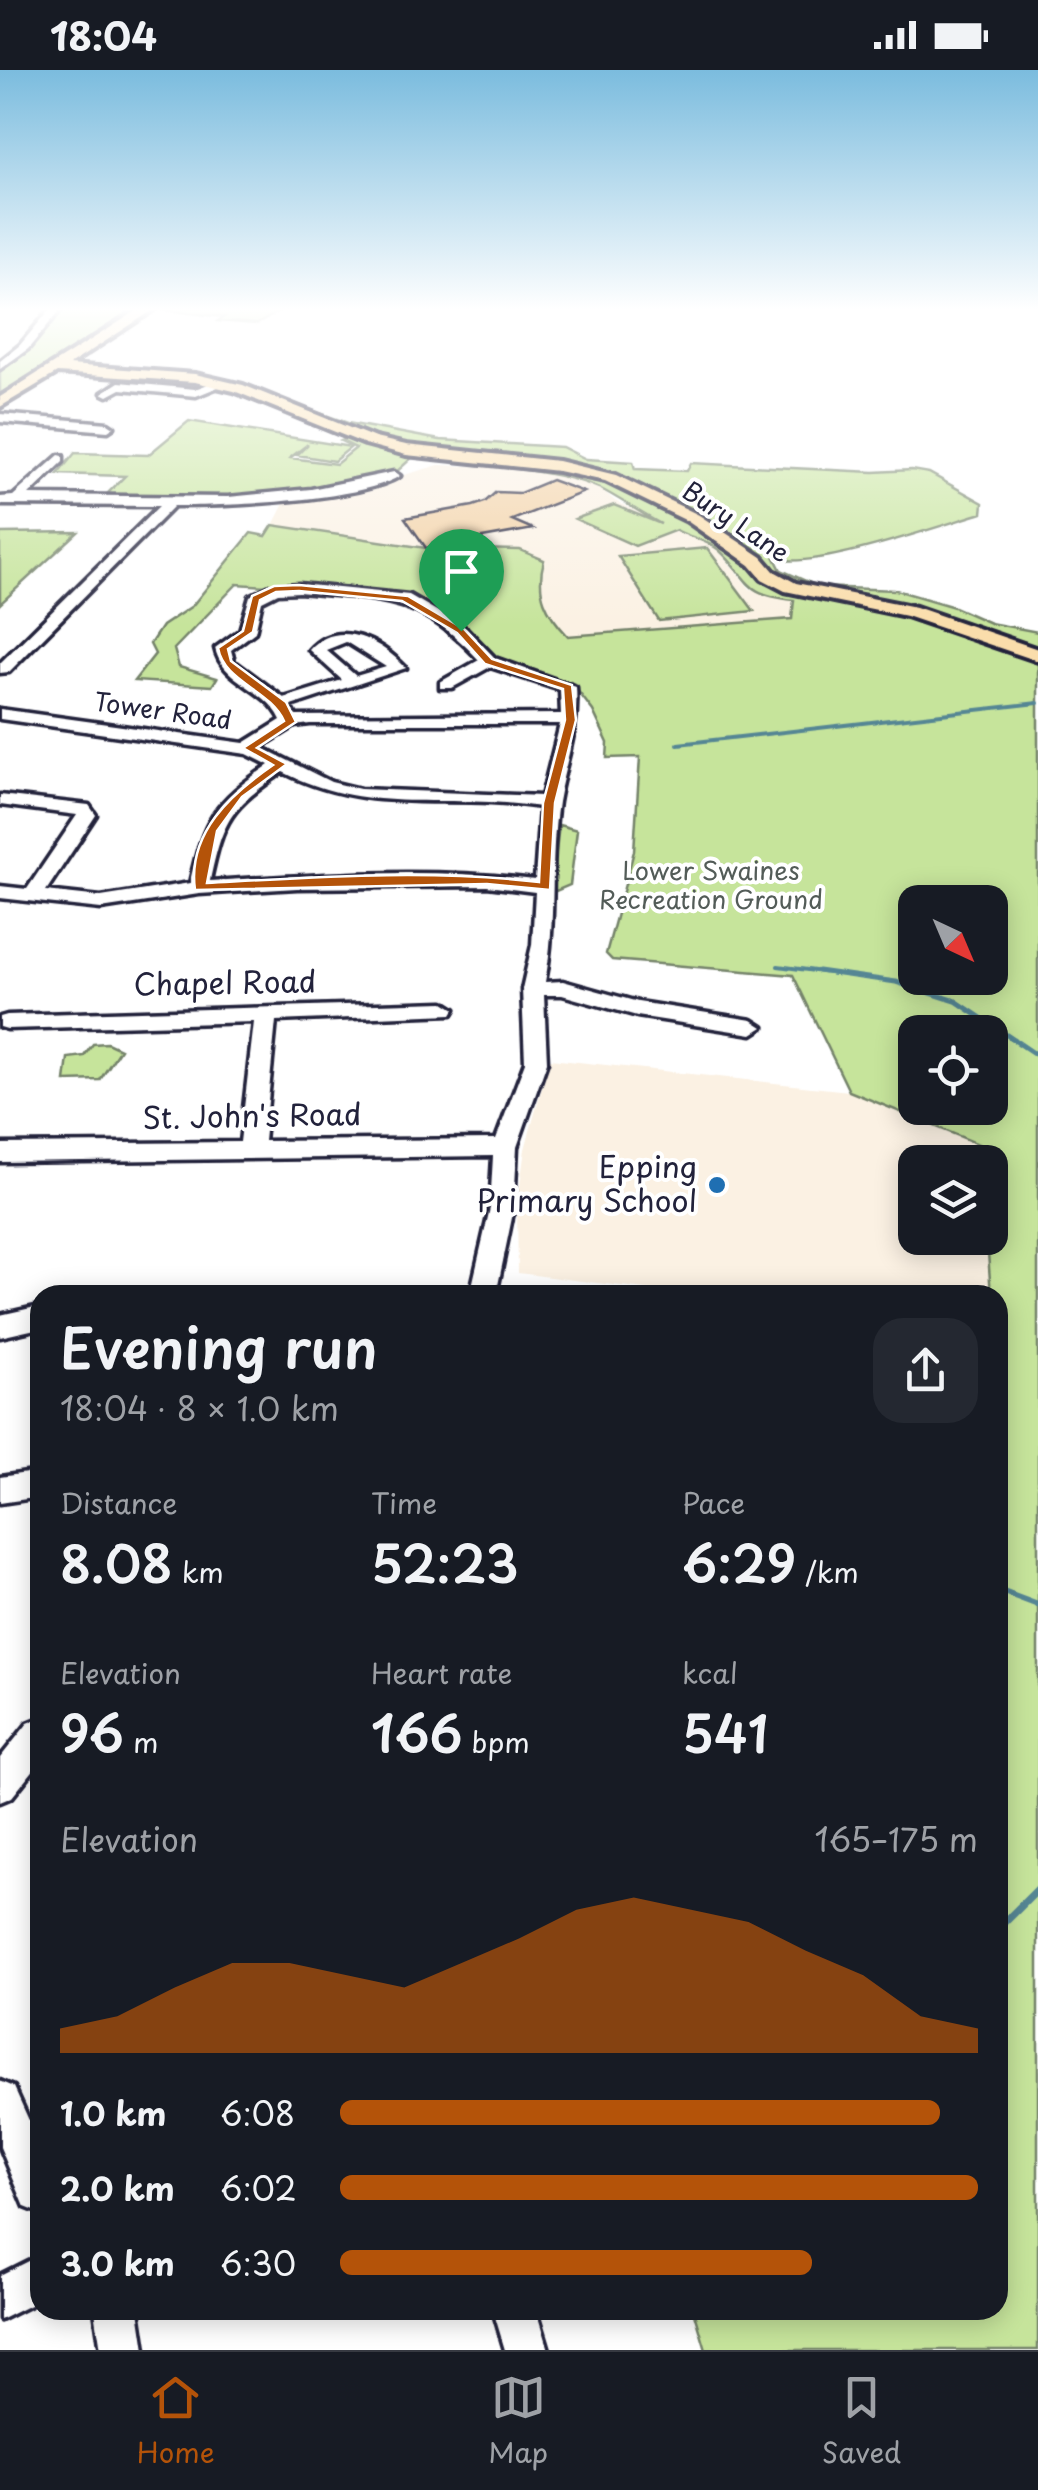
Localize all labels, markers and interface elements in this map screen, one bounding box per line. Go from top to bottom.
text: 18:04 [50,7,157,64]
street label: Bury Lane [675,471,798,571]
pin [419,529,504,632]
icon: arrive [434,544,489,599]
street label: Tower Road [92,682,234,738]
park label: Lower Swaines Recreation Ground [599,851,823,918]
north arrow [898,885,1008,995]
map controls [898,885,1008,1255]
street label: Chapel Road [133,957,317,1006]
button: locate [898,1015,1008,1125]
street label: St. John's Road [142,1090,362,1139]
place label: Epping Primary School [476,1143,697,1222]
button: layers [898,1145,1008,1255]
marker: Epping Primary School [706,1174,728,1196]
text: Evening run [60,1305,378,1388]
button: share [873,1318,978,1423]
text: 18:04 · 8 × 1.0 km [60,1384,339,1432]
text: Distance [60,1481,178,1524]
text: Time [371,1481,437,1524]
text: Pace [682,1481,745,1524]
text: 8.08 [60,1524,173,1600]
text: 52:23 [371,1524,519,1600]
text: 6:29 [682,1524,796,1600]
text: km [173,1550,224,1593]
text: /km [796,1550,859,1593]
text: Elevation [60,1651,181,1694]
text: Heart rate [371,1651,512,1694]
text: kcal [682,1651,738,1694]
text: 96 [60,1694,124,1770]
text: 166 [371,1694,463,1770]
text: 541 [682,1694,768,1770]
text: m [124,1720,158,1763]
text: bpm [463,1720,530,1763]
text: Elevation [60,1815,198,1863]
text: 165–175 m [814,1815,978,1863]
text: 1.0 km [60,2089,166,2137]
text: 6:08 [220,2089,295,2137]
text: 2.0 km [60,2164,175,2212]
text: 6:02 [220,2164,297,2212]
text: 3.0 km [60,2239,175,2287]
text: 6:30 [220,2239,296,2287]
tab: Home [137,2370,215,2473]
tab: Map [488,2370,548,2473]
tab: Saved [822,2370,901,2473]

